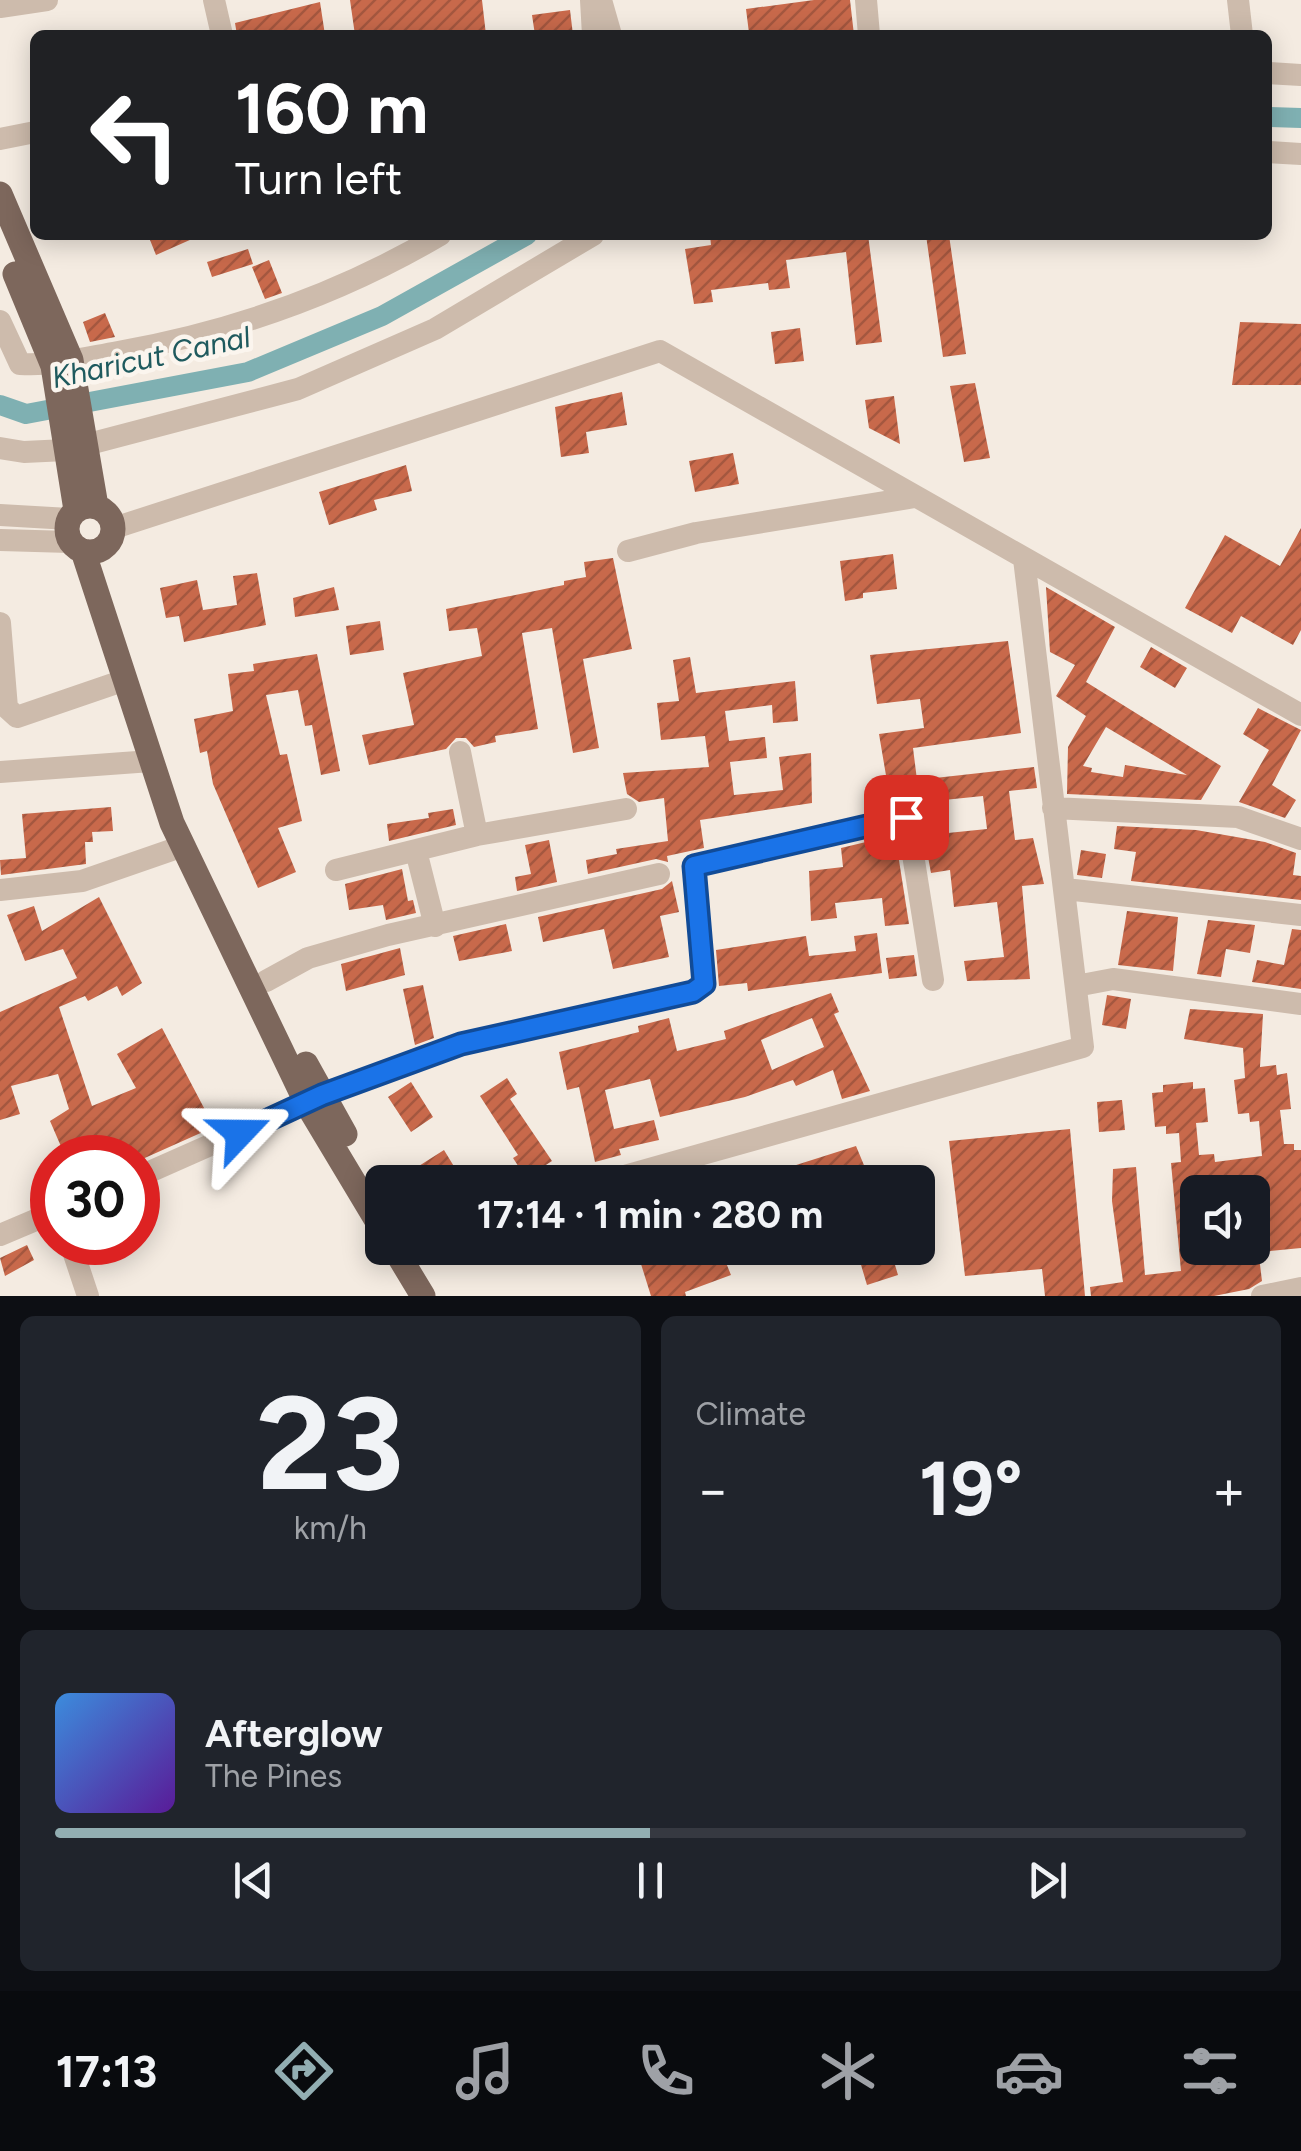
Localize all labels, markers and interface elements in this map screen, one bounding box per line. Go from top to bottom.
text: 160 m [235,66,428,151]
icon: left [70,70,200,200]
text: Turn left [235,151,402,205]
water label: Kharicut Canal [48,318,254,396]
pin [864,775,949,860]
icon: arrive [879,790,934,845]
position arrow [188,1081,292,1185]
speed limit sign: 30 [30,1135,160,1265]
map controls [1180,1175,1270,1265]
button: sound [1180,1175,1270,1265]
text: 17:14 · 1 min · 280 m [477,1192,823,1238]
text: 23 [256,1366,404,1522]
text: Climate [696,1395,806,1433]
text: 19° [919,1444,1023,1534]
text: − [696,1457,730,1523]
text: + [1212,1457,1246,1523]
text: km/h [294,1509,367,1547]
text: Afterglow [205,1711,383,1757]
text: The Pines [205,1757,342,1795]
icon: previous [226,1853,281,1908]
icon: pause [623,1853,678,1908]
icon: next [1020,1853,1075,1908]
icon: directions [269,2036,339,2106]
icon: music [450,2036,520,2106]
icon: phone [631,2036,701,2106]
icon: climate [813,2036,883,2106]
icon: car [994,2036,1064,2106]
icon: filters [1175,2036,1245,2106]
text: 17:13 [56,2044,157,2098]

